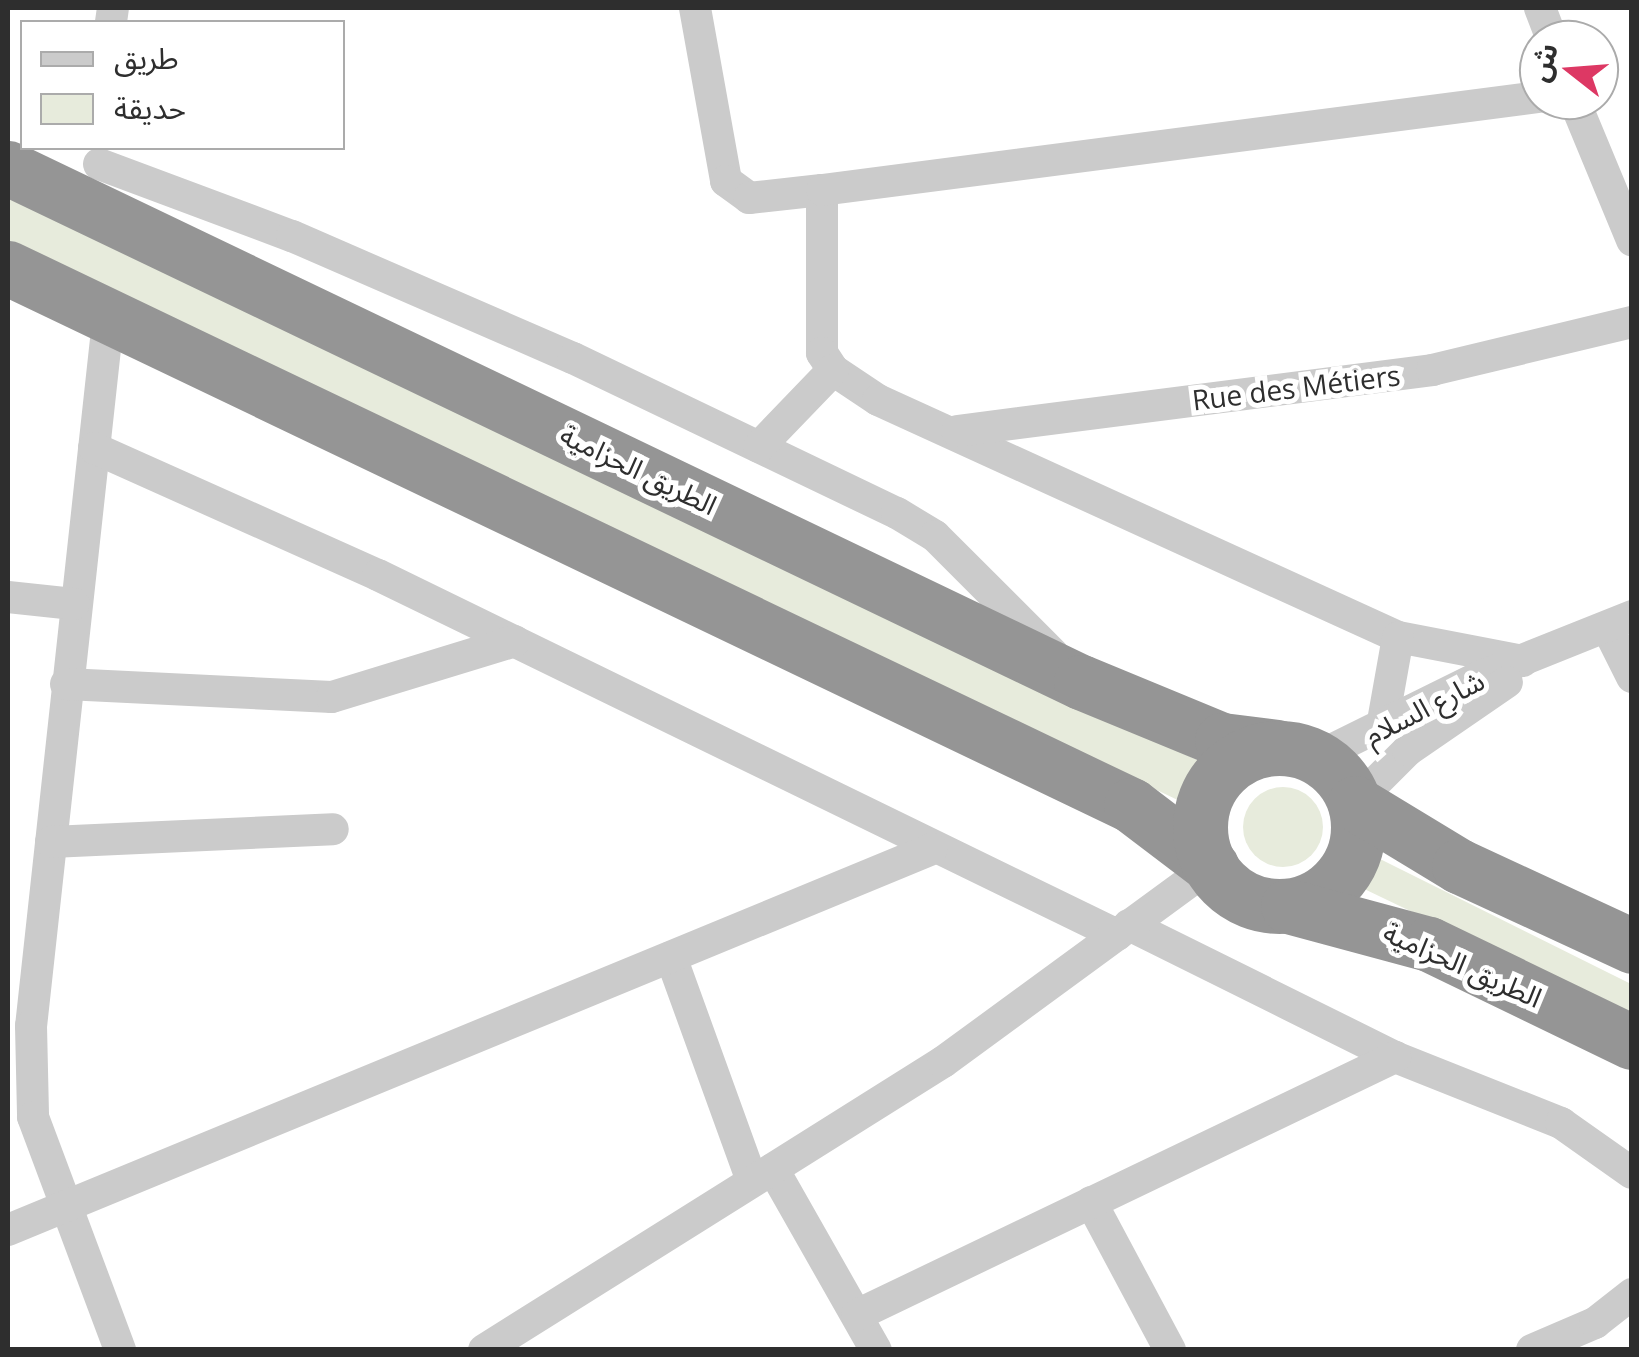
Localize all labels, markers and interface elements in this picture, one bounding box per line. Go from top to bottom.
legend [20,20,345,150]
north arrow [1519,20,1619,120]
text: طريق [114,37,179,78]
text: ش [1518,38,1566,86]
text: حديقة [114,87,186,128]
street label: Rue des Métiers [1190,358,1402,416]
street label: الطريق الحزامية [555,417,723,521]
street label: شارع السلام [1358,663,1490,751]
street label: الطريق الحزامية [1379,914,1547,1014]

